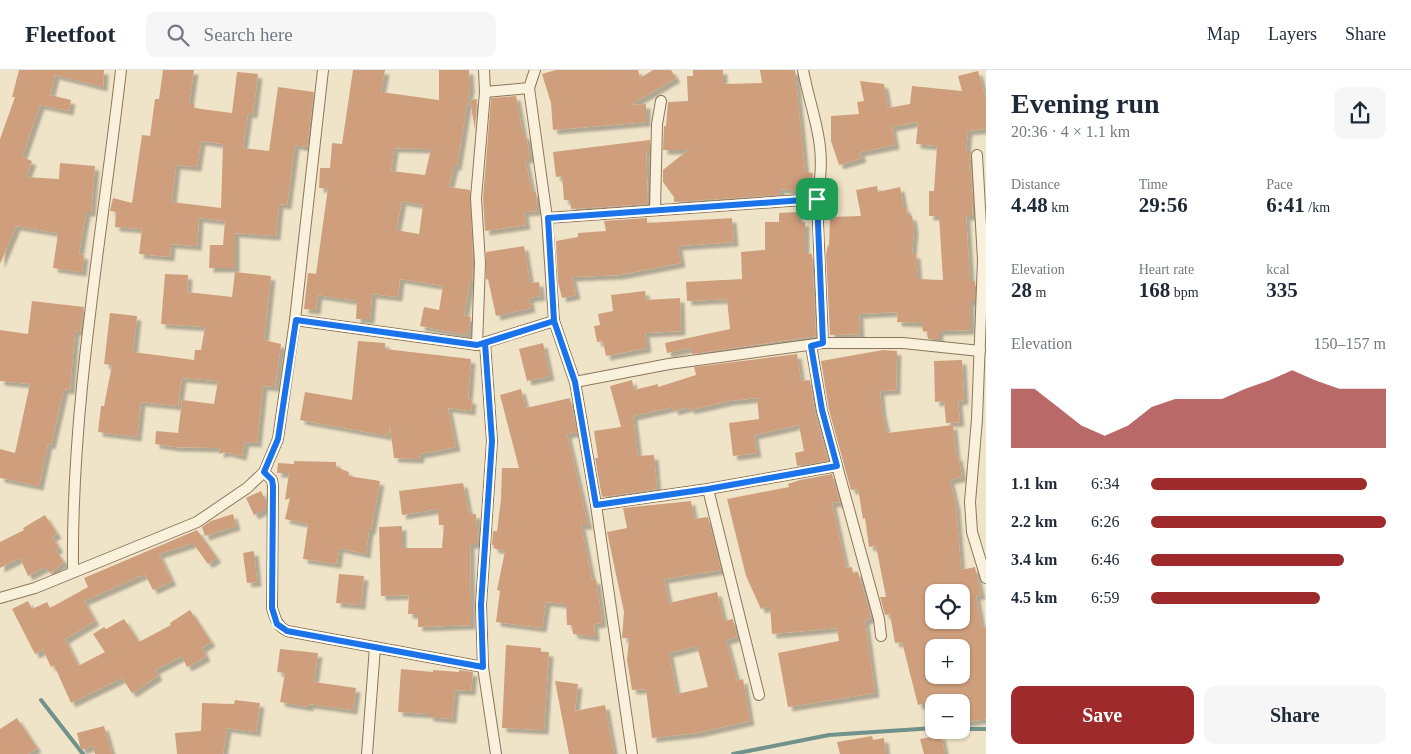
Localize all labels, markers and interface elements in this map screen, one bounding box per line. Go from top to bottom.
search box [146,12,496,57]
text: Fleetfoot [25,21,116,47]
icon: search [164,21,192,49]
text: Search here [204,24,293,45]
text: Map [1207,24,1240,44]
text: Layers [1268,24,1317,44]
text: Share [1345,24,1386,44]
button: share [1334,87,1386,139]
text: Evening run [1011,88,1160,119]
text: 20:36 · 4 × 1.1 km [1011,123,1130,140]
text: Distance [1011,177,1060,192]
text: Time [1139,177,1168,192]
text: Pace [1266,177,1293,192]
pin [796,178,838,220]
icon: arrive [803,185,831,213]
text: 4.48 [1011,193,1048,217]
text: 29:56 [1139,193,1188,217]
text: 6:41 [1266,193,1305,217]
text: km [1048,200,1069,215]
text: /km [1305,200,1330,215]
text: Elevation [1011,262,1065,277]
text: Heart rate [1139,262,1194,277]
text: kcal [1266,262,1290,277]
text: 28 [1011,278,1032,302]
text: 168 [1139,278,1170,302]
text: 335 [1266,278,1298,302]
text: m [1032,285,1046,300]
text: bpm [1170,285,1199,300]
text: Elevation [1011,335,1072,352]
text: 150–157 m [1314,335,1386,352]
text: 1.1 km [1011,475,1057,492]
text: 6:34 [1091,475,1119,492]
text: 2.2 km [1011,513,1057,530]
text: 6:26 [1091,513,1119,530]
text: 3.4 km [1011,551,1057,568]
text: 6:46 [1091,551,1119,568]
map controls [925,584,970,739]
button: locate [925,584,970,629]
text: 4.5 km [1011,589,1057,606]
text: 6:59 [1091,589,1119,606]
button: + [925,639,970,684]
button: Save [1011,686,1194,744]
button: Share [1204,686,1386,744]
button: − [925,694,970,739]

